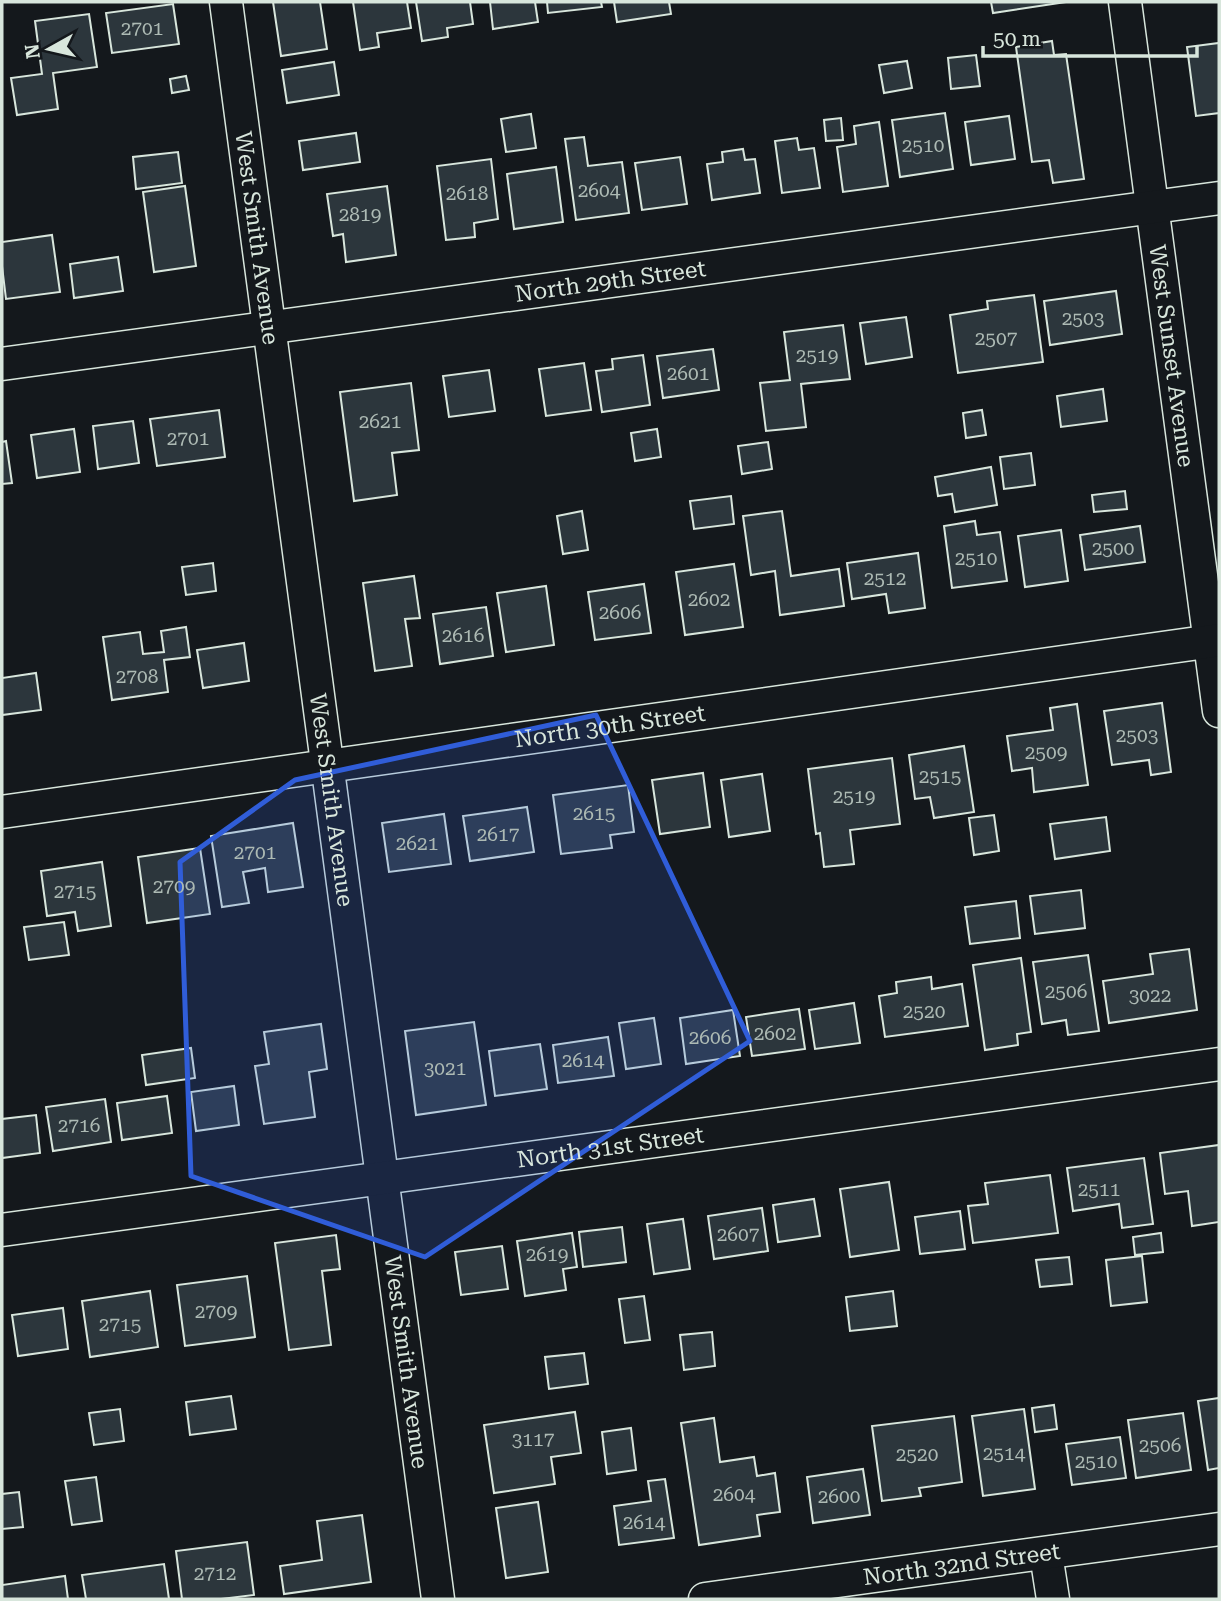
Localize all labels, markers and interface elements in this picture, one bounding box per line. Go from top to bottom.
north arrow [14,14,84,84]
scale bar [983,14,1196,58]
house number: 2701 [121,17,163,40]
text: 50 m [993,27,1041,51]
text: N [20,42,45,60]
street label: West Smith Avenue [229,130,284,346]
house number: 2510 [902,134,944,157]
house number: 2604 [578,179,621,202]
house number: 2618 [446,182,488,205]
house number: 2819 [339,203,381,226]
street label: West Sunset Avenue [1143,243,1200,469]
street label: North 29th Street [513,255,708,308]
house number: 2503 [1062,307,1104,330]
house number: 2507 [975,327,1018,350]
house number: 2519 [796,344,838,367]
house number: 2601 [667,362,709,385]
house number: 2621 [359,410,401,433]
house number: 2701 [167,427,209,450]
house number: 2500 [1092,537,1134,560]
house number: 2510 [955,547,997,570]
house number: 2512 [864,567,906,590]
house number: 2602 [688,588,730,611]
house number: 2606 [599,601,641,624]
house number: 2616 [442,624,484,647]
house number: 2708 [116,665,158,688]
street label: West Smith Avenue [304,692,359,908]
street label: North 30th Street [513,700,708,753]
house number: 2503 [1116,724,1158,747]
house number: 2509 [1025,741,1067,764]
house number: 2515 [919,765,961,788]
house number: 2519 [833,785,875,808]
house number: 2615 [573,802,615,825]
house number: 2617 [477,823,520,846]
house number: 2621 [396,832,438,855]
house number: 2701 [234,841,276,864]
house number: 2709 [153,875,195,898]
house number: 2715 [54,880,96,903]
house number: 2506 [1045,980,1087,1003]
house number: 3022 [1129,984,1171,1007]
house number: 2520 [903,1000,945,1023]
house number: 2602 [754,1022,796,1045]
house number: 2606 [689,1026,731,1049]
house number: 2614 [562,1049,605,1072]
house number: 3021 [424,1057,466,1080]
house number: 2716 [58,1114,100,1137]
street label: North 31st Street [515,1121,706,1174]
house number: 2511 [1078,1178,1120,1201]
house number: 2607 [717,1223,760,1246]
house number: 2619 [526,1243,568,1266]
street label: West Smith Avenue [379,1254,434,1470]
house number: 2709 [195,1300,237,1323]
house number: 2715 [99,1313,141,1336]
house number: 3117 [512,1428,555,1451]
house number: 2506 [1139,1434,1181,1457]
house number: 2514 [983,1442,1026,1465]
house number: 2520 [896,1443,938,1466]
house number: 2510 [1075,1450,1117,1473]
house number: 2604 [713,1483,756,1506]
house number: 2600 [818,1485,860,1508]
house number: 2614 [623,1511,666,1534]
street label: North 32nd Street [861,1538,1062,1591]
house number: 2712 [194,1562,236,1585]

